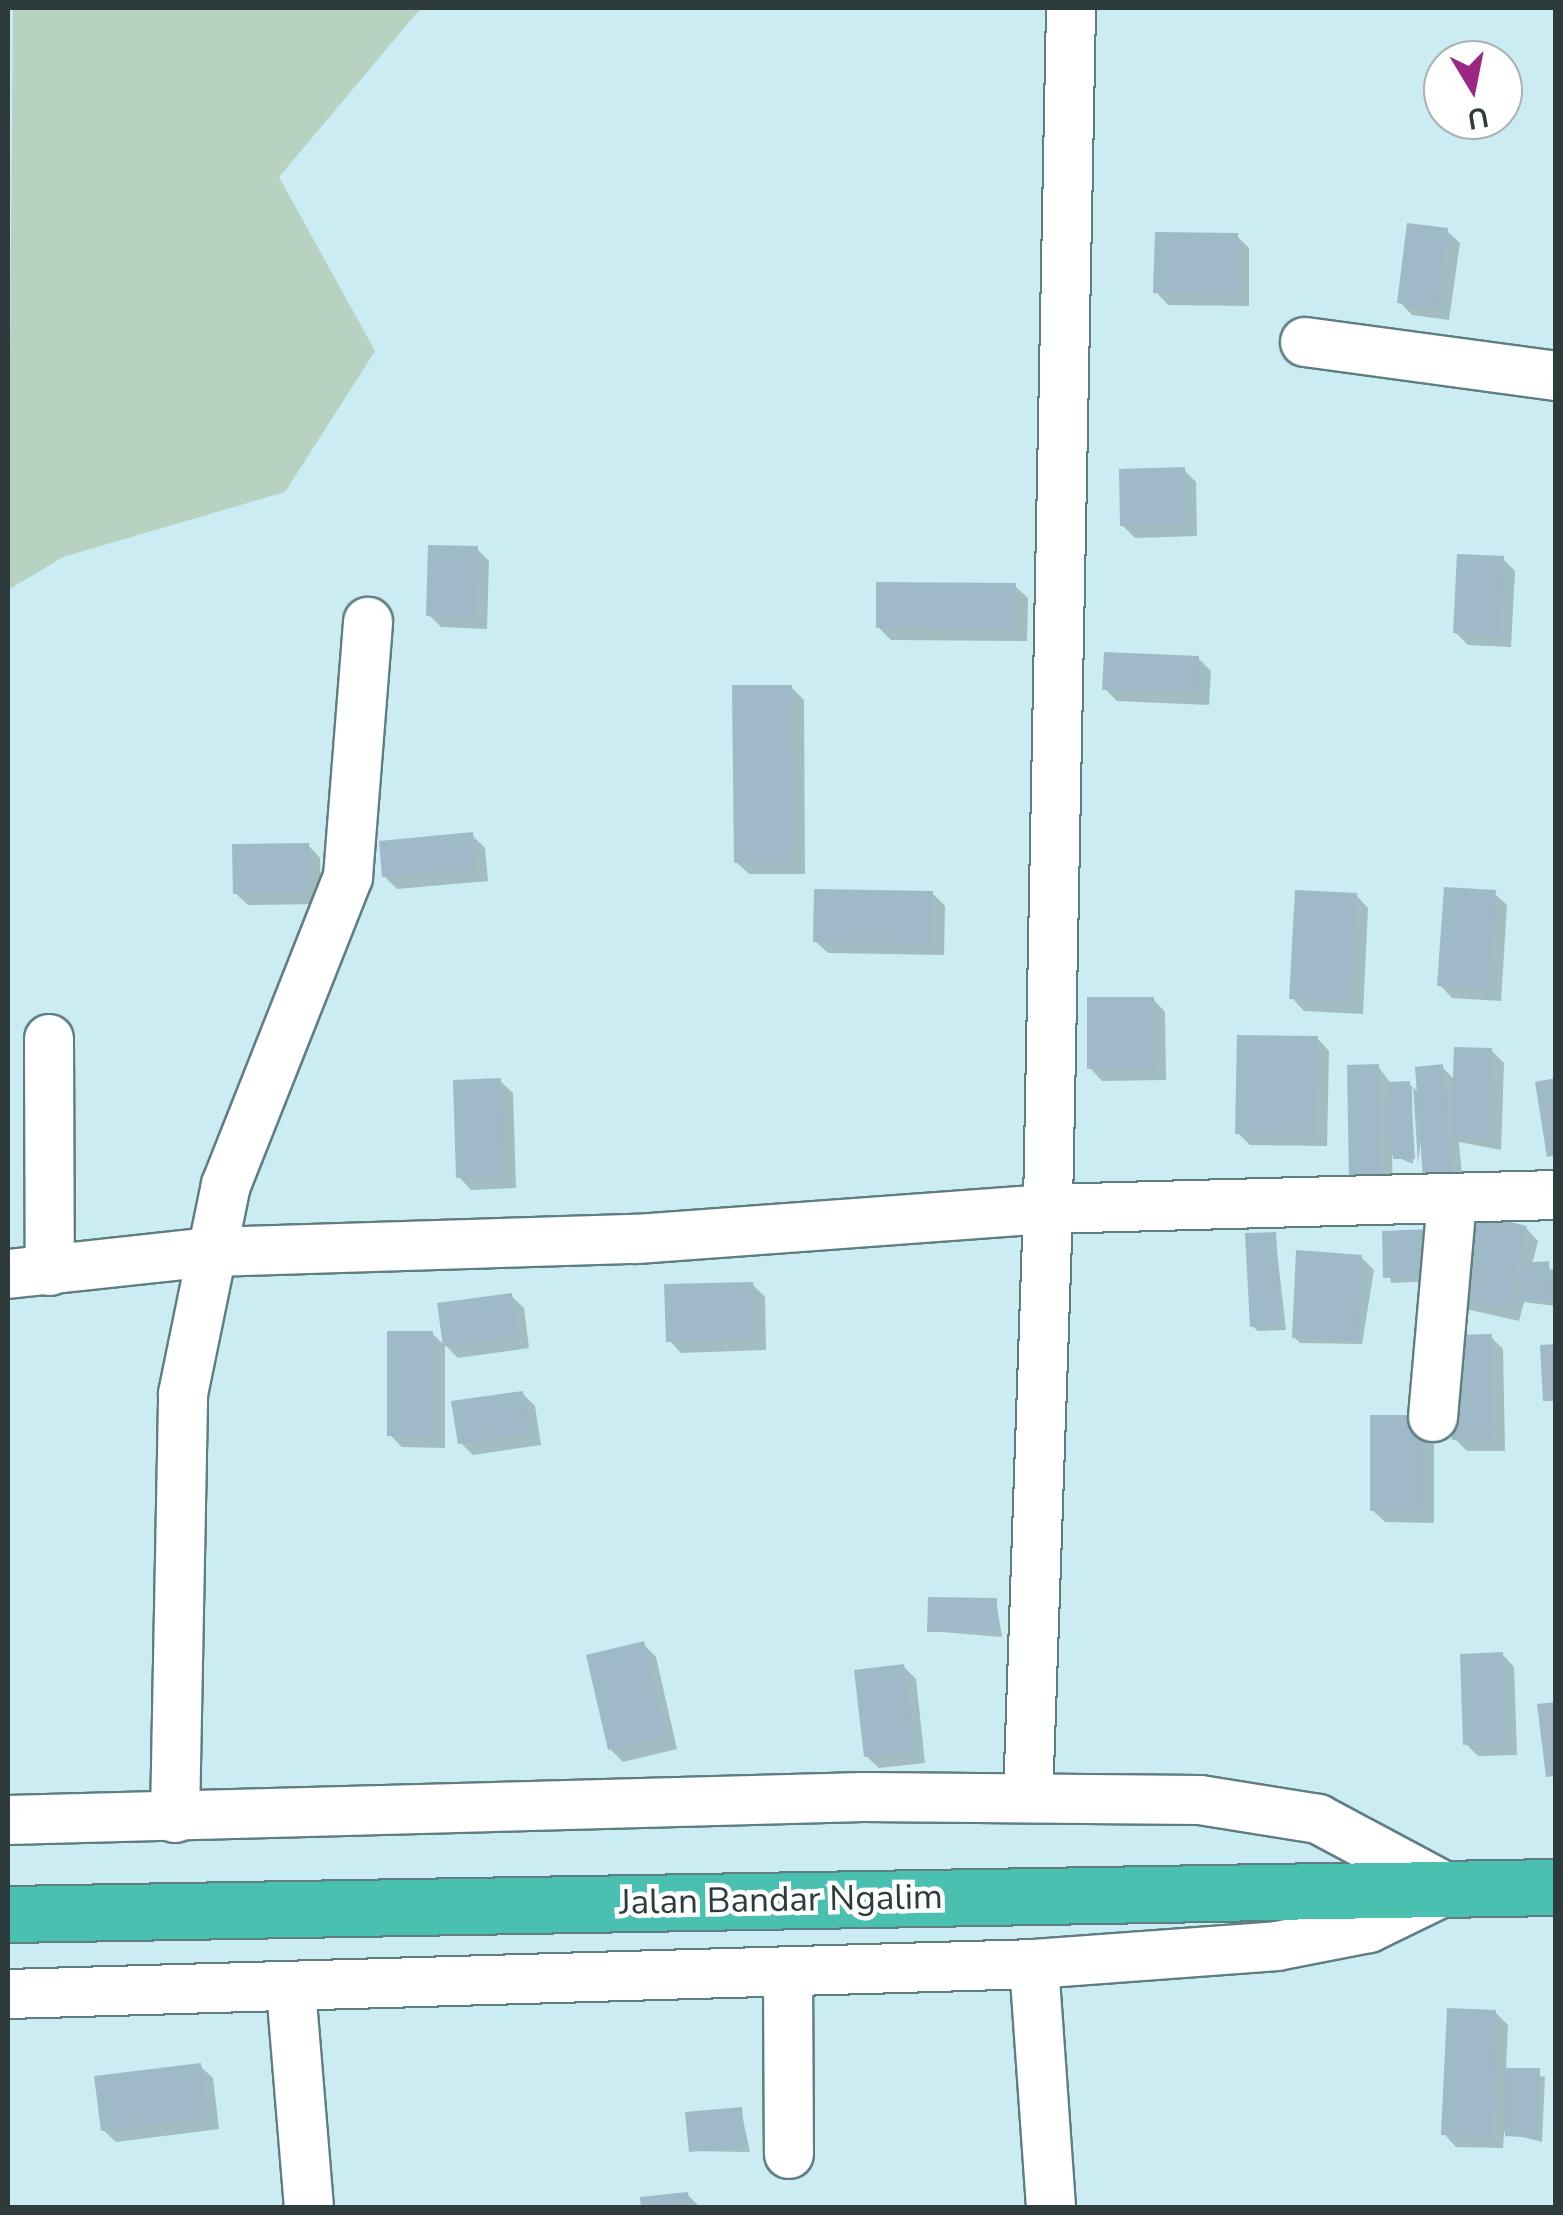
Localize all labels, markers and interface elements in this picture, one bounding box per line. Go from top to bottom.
north arrow [1423,40,1523,140]
text: U [1464,97,1491,138]
street label: Jalan Bandar Ngalim [619,1876,943,1924]

